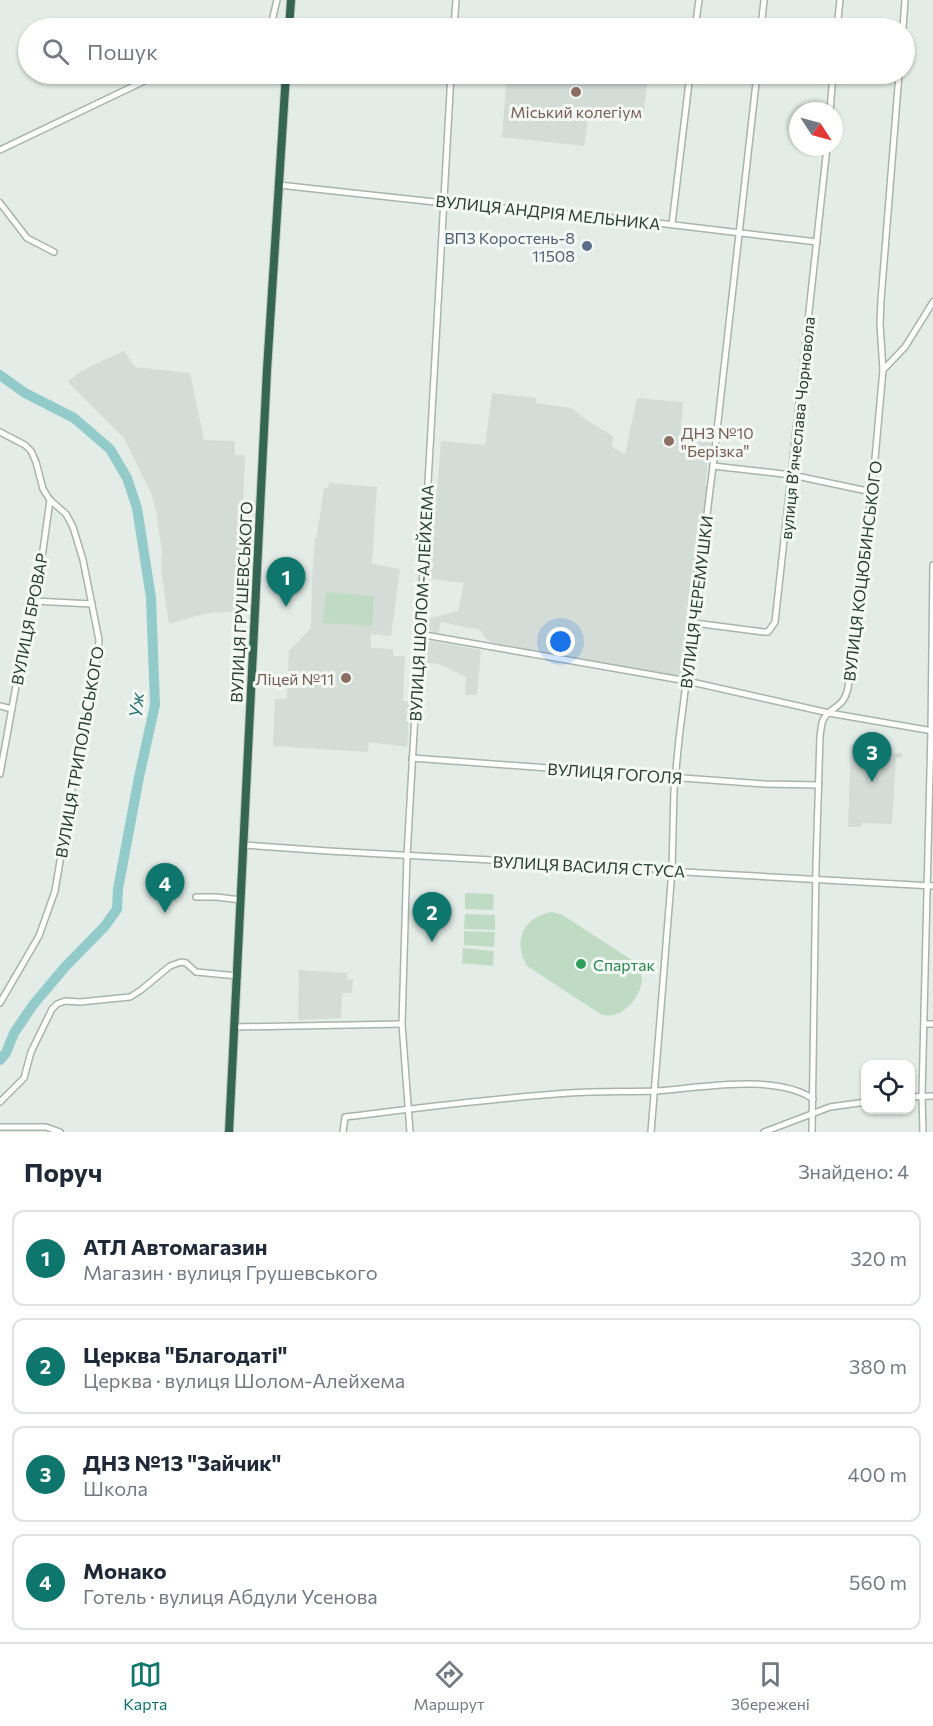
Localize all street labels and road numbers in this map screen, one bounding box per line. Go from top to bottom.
street label: ВУЛИЦЯ АНДРІЯ МЕЛЬНИКА [435,191,661,233]
street label: вулиця Вʼячеслава Чорновола [776,316,818,540]
street label: ВУЛИЦЯ КОЦЮБИНСЬКОГО [839,460,885,682]
street label: ВУЛИЦЯ ШОЛОМ-АЛЕЙХЕМА [405,484,437,722]
street label: ВУЛИЦЯ ГРУШЕВСЬКОГО [226,501,256,703]
street label: ВУЛИЦЯ ЧЕРЕМУШКИ [676,514,716,690]
street label: ВУЛИЦЯ БРОВАР [7,551,51,687]
street label: ВУЛИЦЯ ТРИПОЛЬСЬКОГО [51,645,107,859]
street label: ВУЛИЦЯ ГОГОЛЯ [547,759,683,787]
street label: ВУЛИЦЯ ВАСИЛЯ СТУСА [492,851,686,881]

